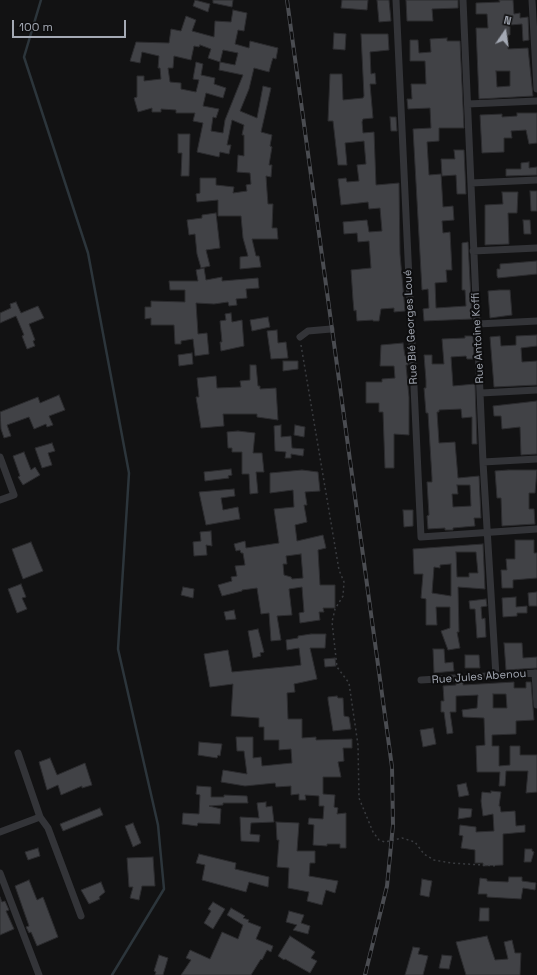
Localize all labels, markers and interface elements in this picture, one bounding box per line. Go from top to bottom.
scale bar [14,12,128,38]
north arrow [485,12,525,52]
text: N [503,13,513,28]
text: 100 m [19,19,53,35]
street label: Rue Blé Georges Loué [401,269,421,385]
street label: Rue Antoine Koffi [469,292,487,384]
street label: Rue Jules Abenou [431,667,527,687]

